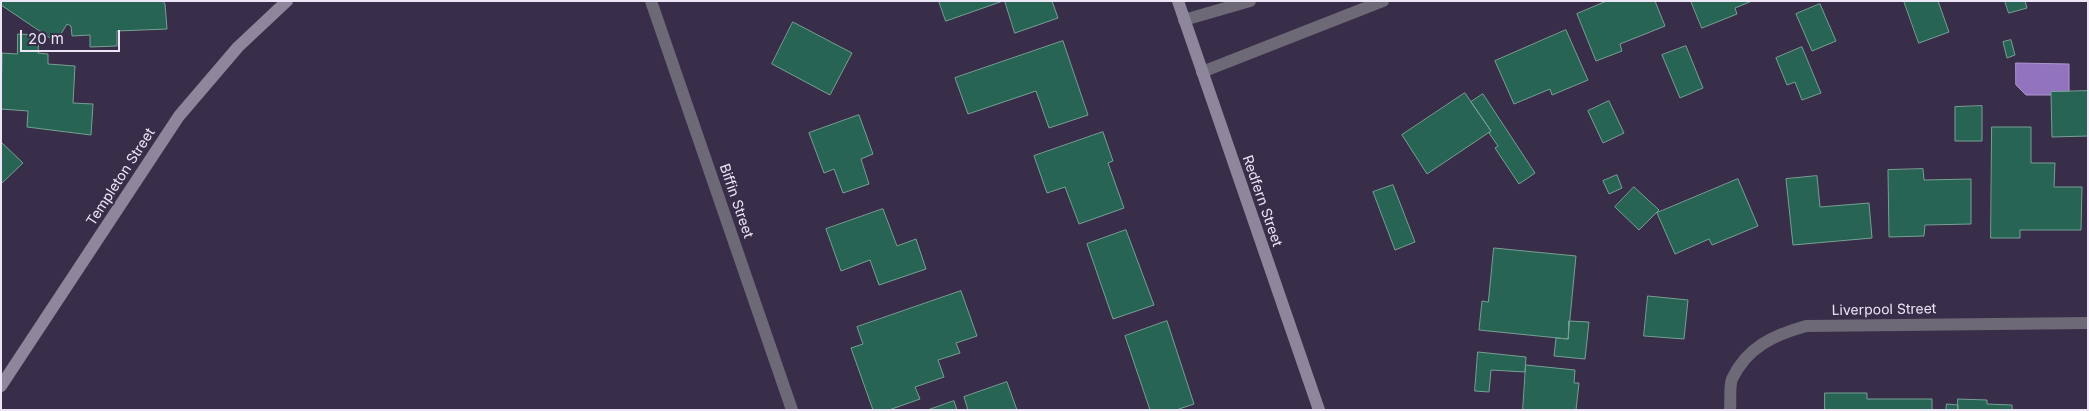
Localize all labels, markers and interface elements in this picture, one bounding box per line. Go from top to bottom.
scale bar [22,20,122,52]
text: 20 m [28,29,64,48]
street label: Templeton Street [83,125,159,229]
street label: Redfern Street [1238,153,1286,249]
street label: Biffin Street [715,162,757,240]
street label: Liverpool Street [1831,301,1937,319]

